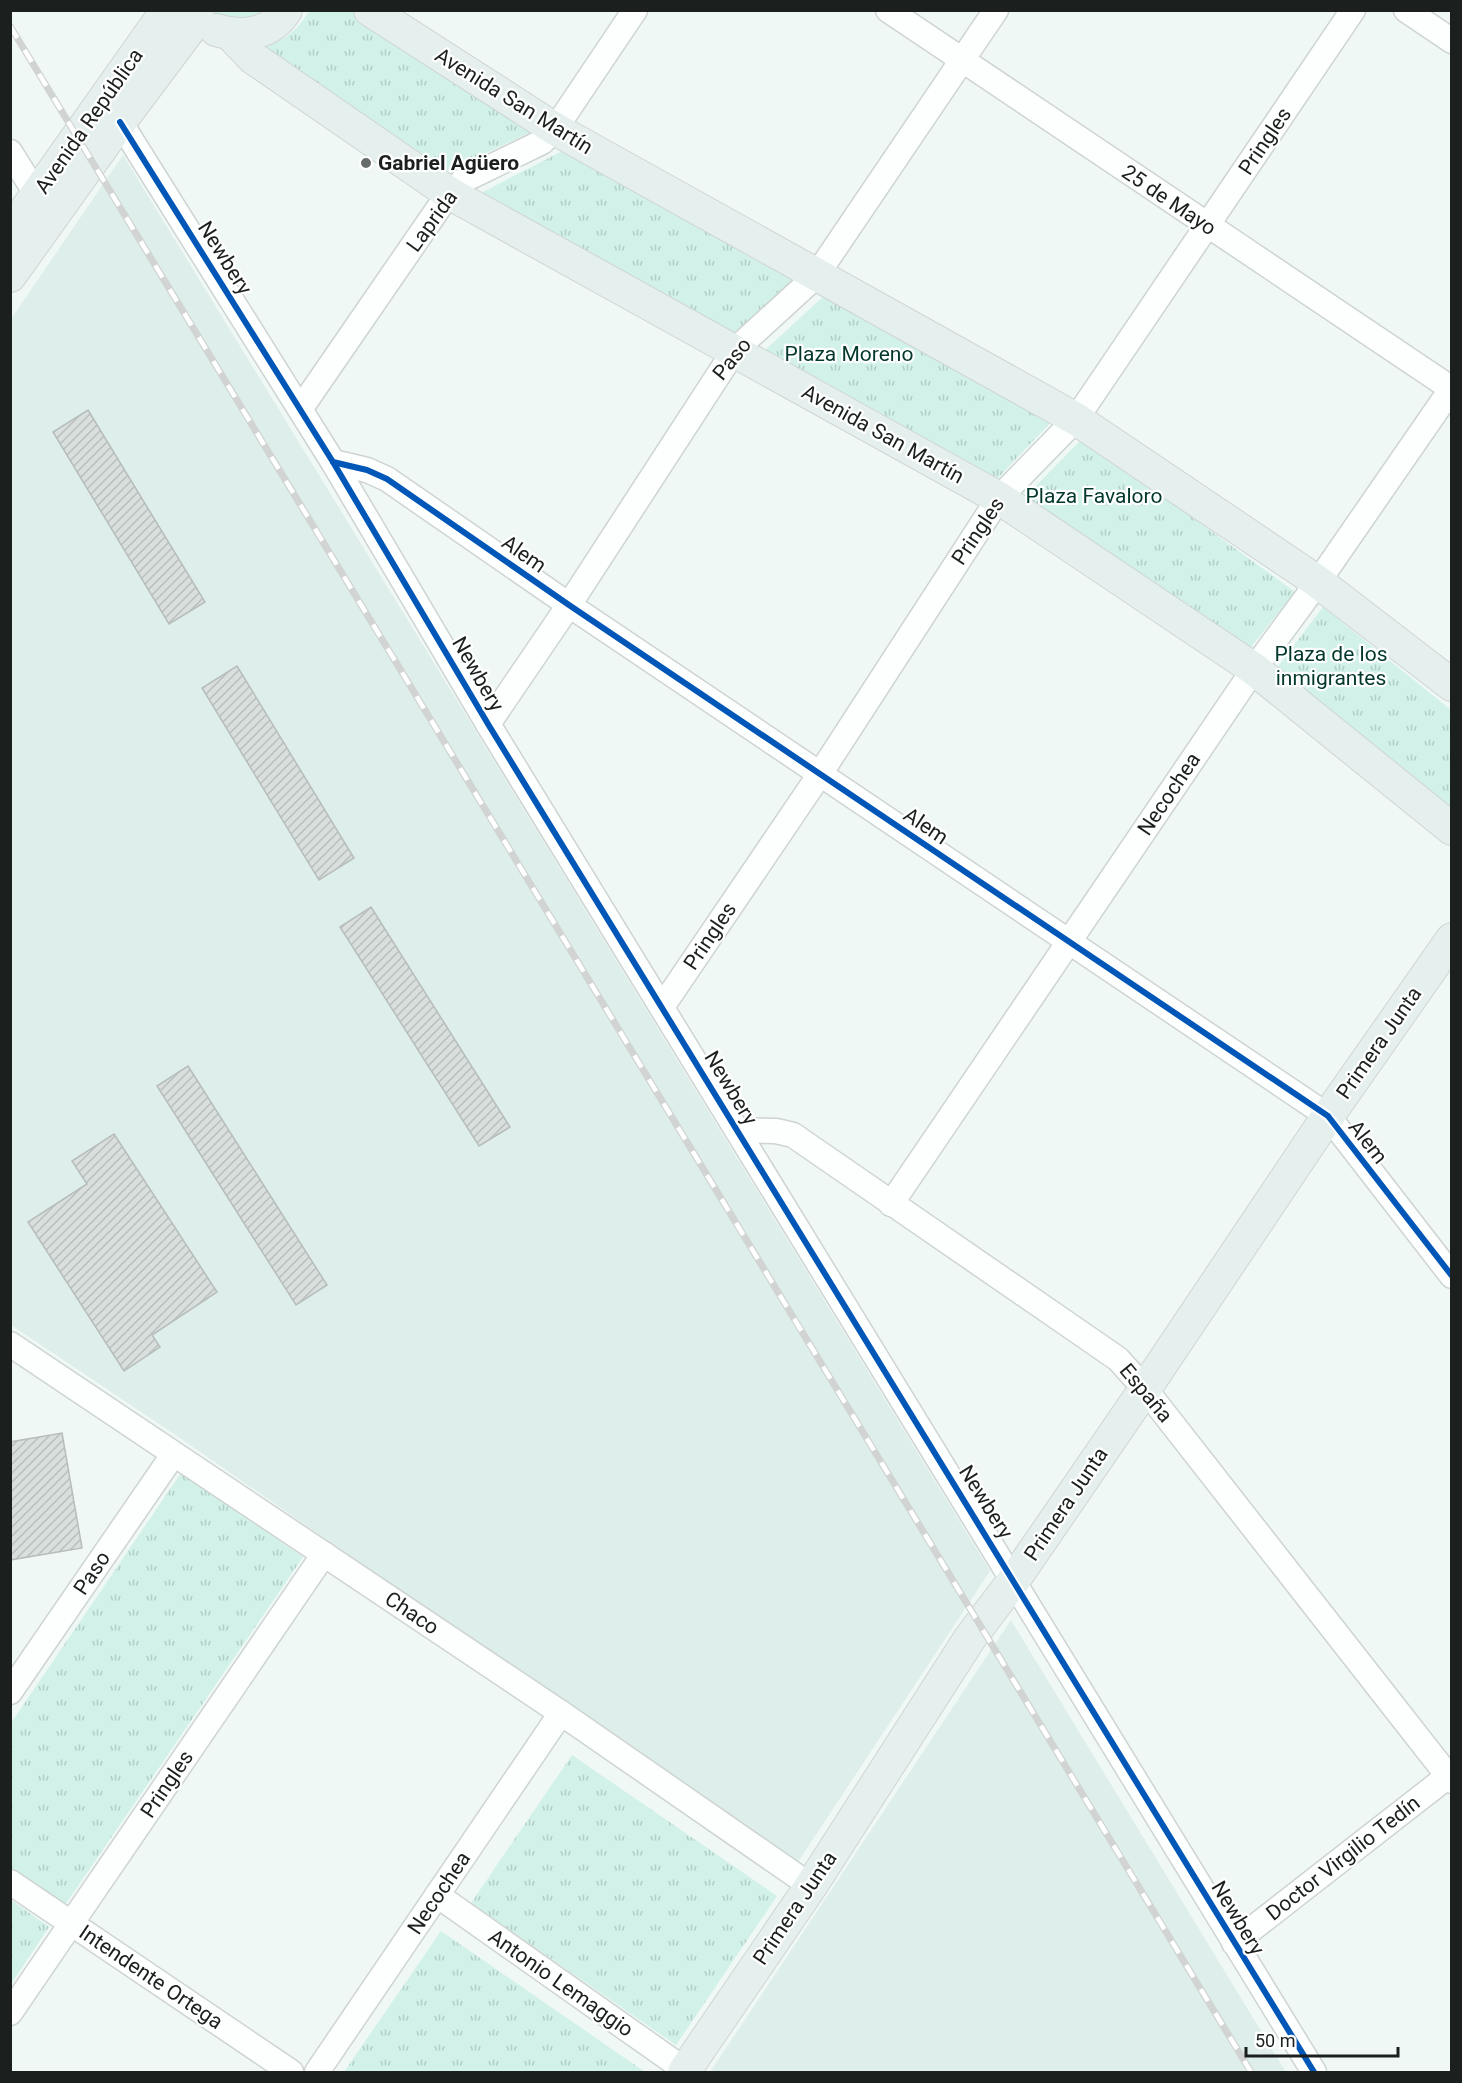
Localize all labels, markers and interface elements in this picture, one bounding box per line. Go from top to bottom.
street label: Avenida San Martín [431,43,597,159]
street label: Avenida República [30,44,148,198]
street label: Pringles [1234,103,1296,179]
place label: Gabriel Agüero [378,151,519,175]
marker: Gabriel Agüero [359,156,373,170]
street label: 25 de Mayo [1117,160,1221,240]
street label: Laprida [402,186,462,256]
street label: Newbery [193,217,257,299]
street label: Paso [708,333,756,385]
park label: Plaza Moreno [785,342,913,366]
street label: Avenida San Martín [798,380,968,488]
park label: Plaza Favaloro [1026,484,1162,508]
street label: Pringles [947,493,1009,569]
street label: Alem [497,530,551,578]
street label: Newbery [447,632,509,716]
park label: Plaza de los inmigrantes [1275,642,1387,690]
street label: Necochea [1133,748,1205,840]
street label: Alem [899,803,953,849]
street label: Pringles [679,898,741,974]
street label: Primera Junta [1331,982,1427,1104]
street label: Newbery [700,1047,762,1129]
street label: Alem [1344,1116,1392,1168]
street label: España [1115,1359,1177,1427]
street label: Primera Junta [1019,1443,1113,1565]
street label: Newbery [954,1461,1018,1543]
street label: Paso [69,1547,115,1599]
street label: Chaco [381,1586,443,1640]
street label: Pringles [136,1746,198,1822]
street label: Doctor Virgilio Tedín [1261,1791,1425,1925]
street label: Necochea [403,1847,475,1939]
street label: Primera Junta [748,1847,842,1969]
street label: Newbery [1207,1877,1269,1959]
street label: Intendente Ortega [75,1920,227,2034]
street label: Antonio Lemaggio [484,1924,638,2042]
scale bar [1246,2020,1398,2058]
text: 50 m [1255,2030,1295,2051]

